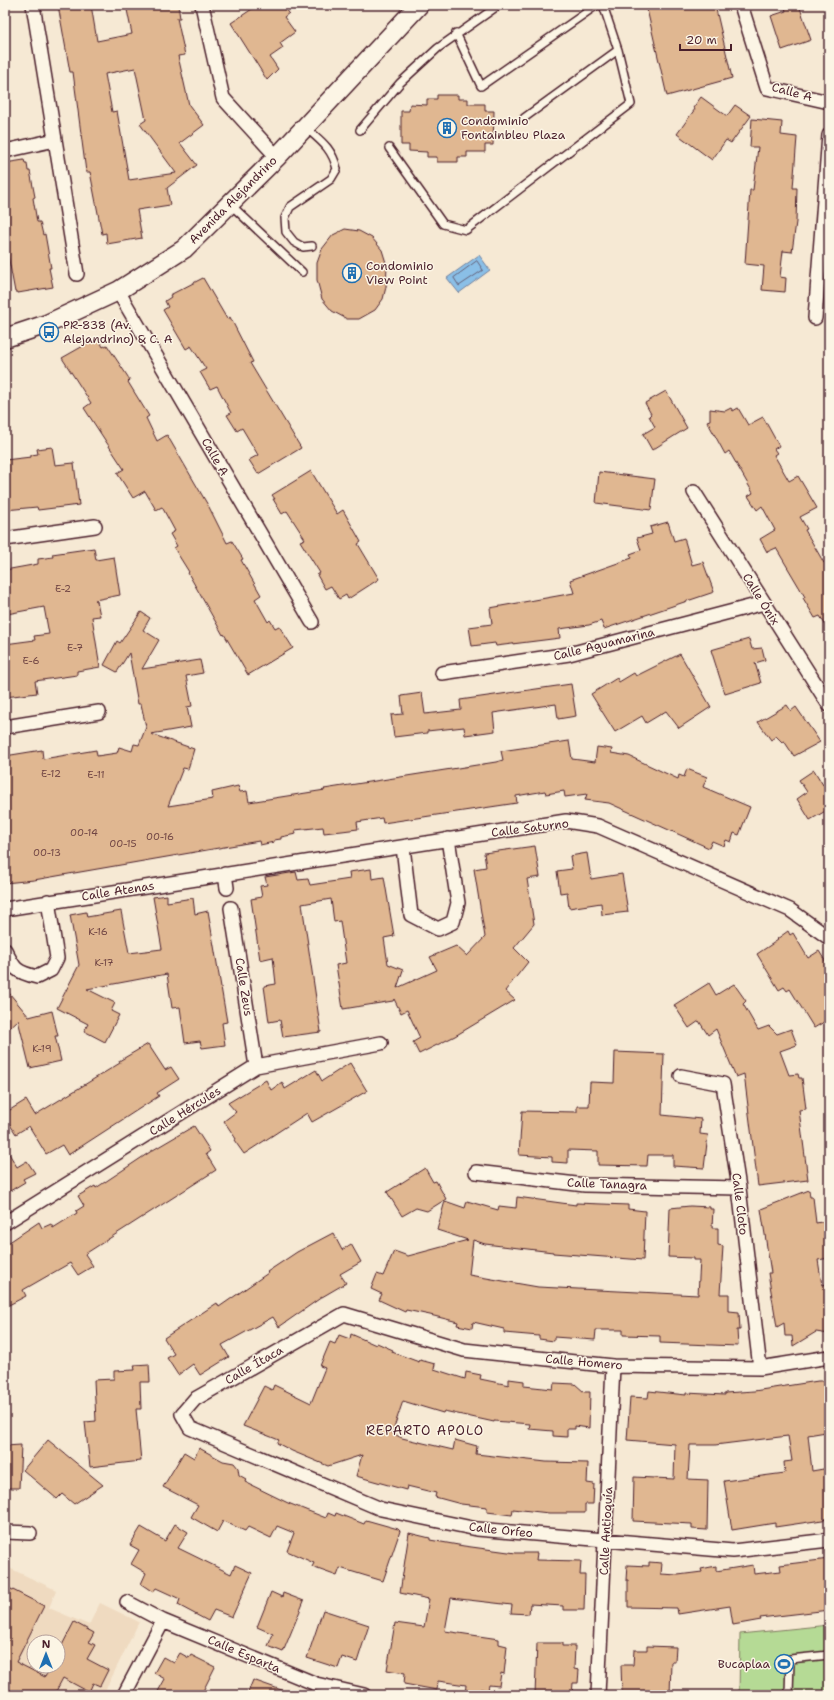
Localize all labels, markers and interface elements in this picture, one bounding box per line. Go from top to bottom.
scale bar [680,26,731,52]
text: 20 m [686,32,717,48]
street label: Calle A [770,79,814,105]
place label: Condominio Fontainbleu Plaza [461,113,566,143]
building icon: Condominio Fontainbleu Plaza [436,117,458,139]
street label: Avenida Alejandrino [185,152,281,248]
place label: Condominio View Point [366,258,434,288]
building icon: Condominio View Point [341,262,363,284]
place label: PR-838 (Av. Alejandrino) & C. A [63,317,173,347]
bus stop icon: PR-838 (Av. Alejandrino) & C. A [38,321,60,343]
street label: Calle A [198,435,232,479]
street label: Calle Ónix [739,570,783,628]
house number: E-2 [55,582,71,595]
street label: Calle Aguamarina [552,624,657,664]
house number: E-7 [67,641,83,654]
house number: E-6 [23,654,39,667]
house number: E-12 [41,767,61,780]
house number: E-11 [87,768,105,781]
street label: Calle Saturno [490,815,570,841]
house number: 00-14 [70,826,98,839]
house number: 00-16 [146,830,174,843]
house number: 00-15 [109,837,137,850]
house number: 00-13 [33,846,61,859]
street label: Calle Atenas [80,877,156,905]
house number: K-16 [88,925,108,938]
house number: K-17 [94,956,114,969]
street label: Calle Zeus [231,957,257,1017]
house number: K-19 [32,1042,52,1055]
street label: Calle Hércules [146,1083,224,1139]
street label: Calle Cloto [728,1172,752,1236]
street label: Calle Tanagra [567,1175,648,1193]
street label: Calle Ítaca [222,1342,286,1388]
street label: Calle Homero [545,1351,623,1373]
district label: REPARTO APOLO [366,1422,484,1439]
street label: Calle Antioquía [596,1486,616,1576]
street label: Calle Orfeo [468,1519,534,1541]
street label: Calle Esparta [205,1632,283,1677]
north arrow [26,1634,66,1674]
text: N [42,1637,51,1652]
sports icon: Bucaplaa [773,1653,795,1675]
place label: Bucaplaa [718,1656,771,1672]

